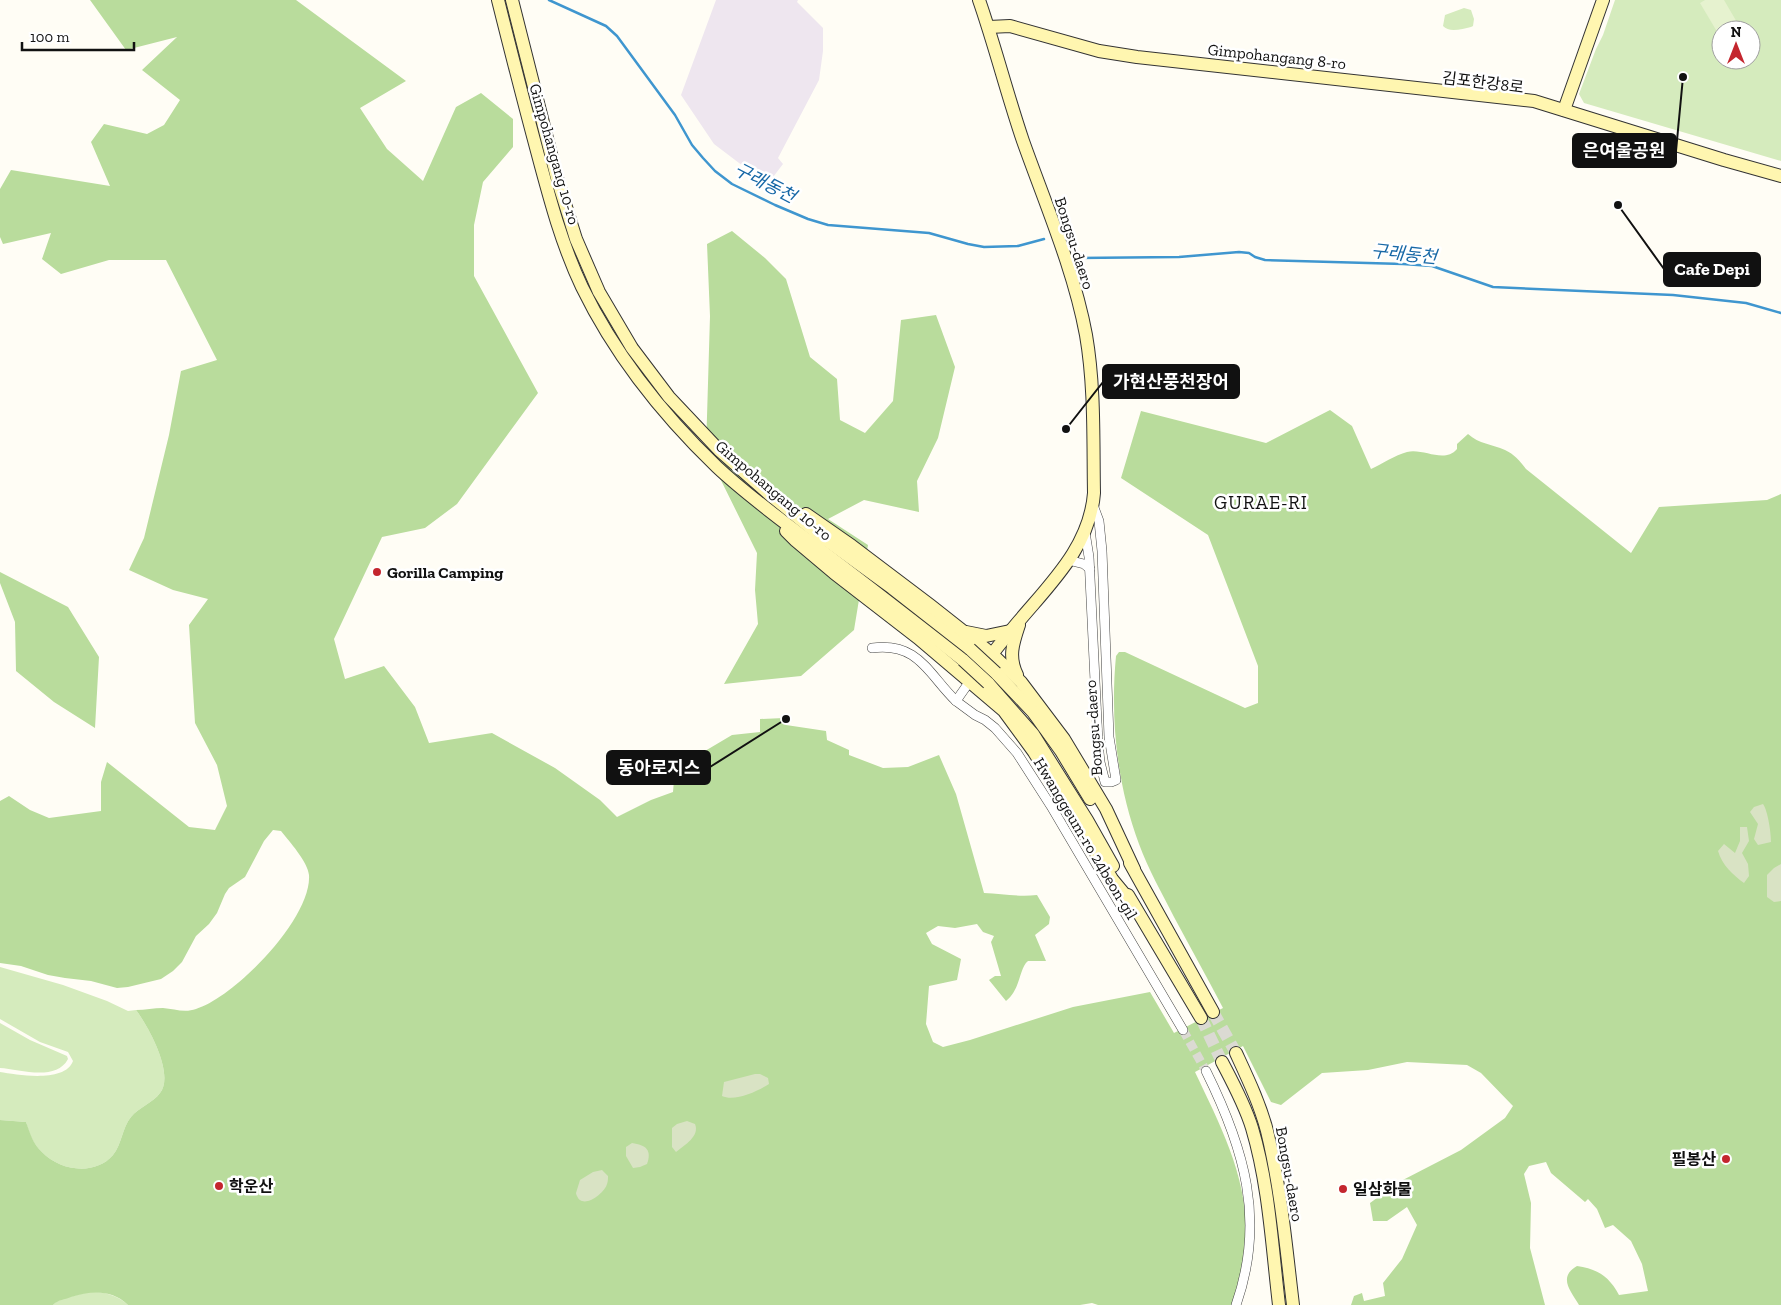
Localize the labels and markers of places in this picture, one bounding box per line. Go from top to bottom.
callout: 은여울공원 [1573,134,1676,167]
callout: Cafe Depi [1664,253,1760,286]
callout: 가현산풍천장어 [1103,365,1239,398]
place label: Gorilla Camping [387,563,503,582]
marker: Gorilla Camping [371,566,383,578]
callout: 동아로지스 [607,751,710,784]
place label: 필봉산 [1672,1150,1716,1169]
marker: 필봉산 [1720,1153,1732,1165]
place label: 학운산 [229,1177,273,1196]
marker: 학운산 [213,1180,225,1192]
place label: 일삼화물 [1353,1180,1412,1199]
marker: 일삼화물 [1337,1183,1349,1195]

